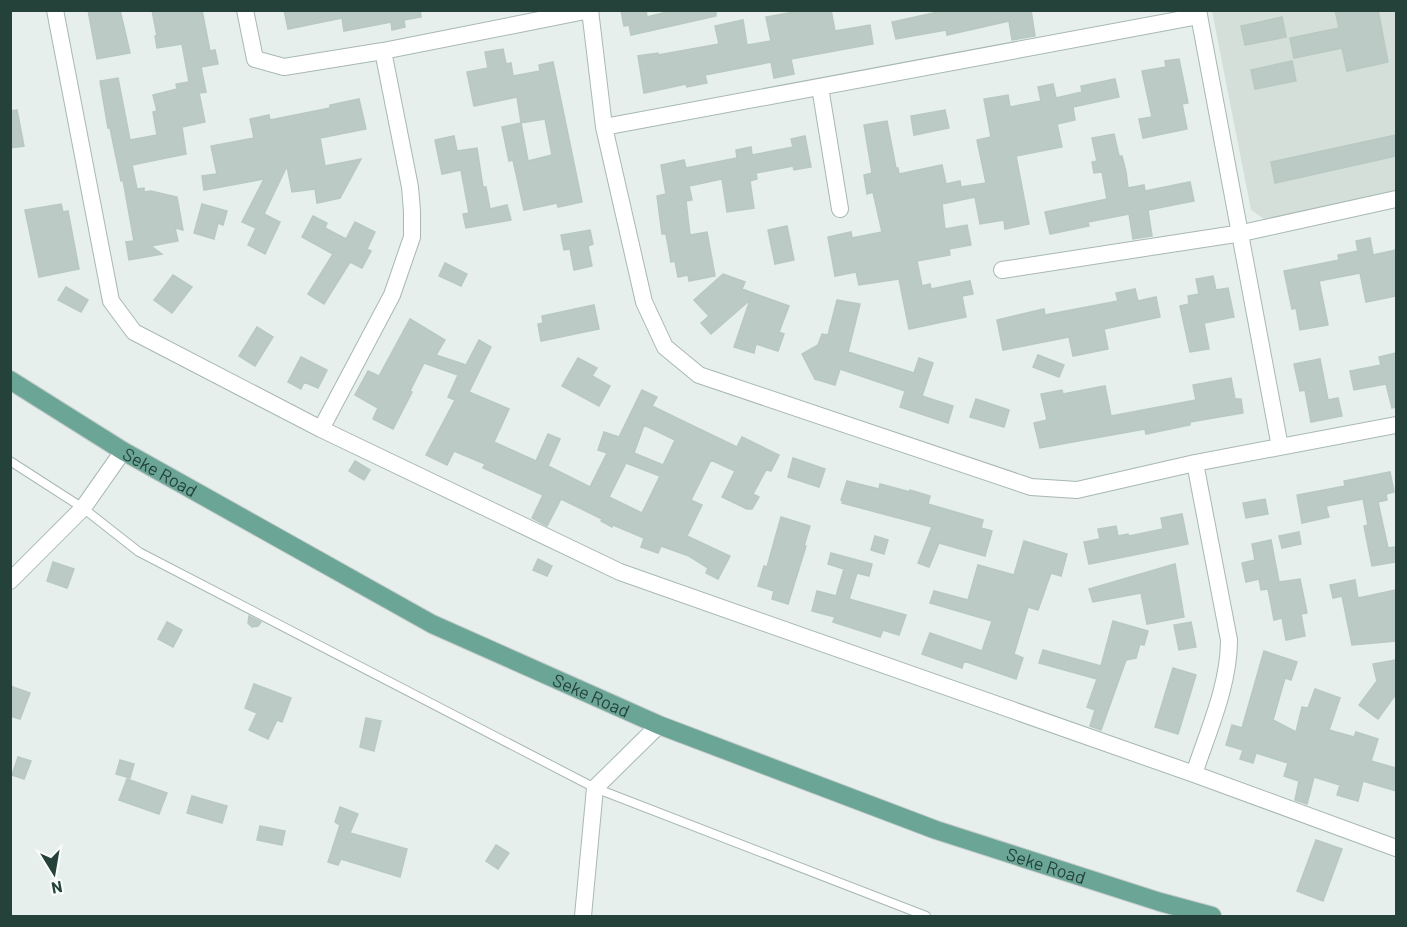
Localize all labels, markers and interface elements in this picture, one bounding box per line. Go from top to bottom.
street label: Seke Road [119,442,201,501]
street label: Seke Road [549,668,633,722]
street label: Seke Road [1004,842,1088,888]
north arrow [24,843,84,903]
text: N [50,878,64,899]

